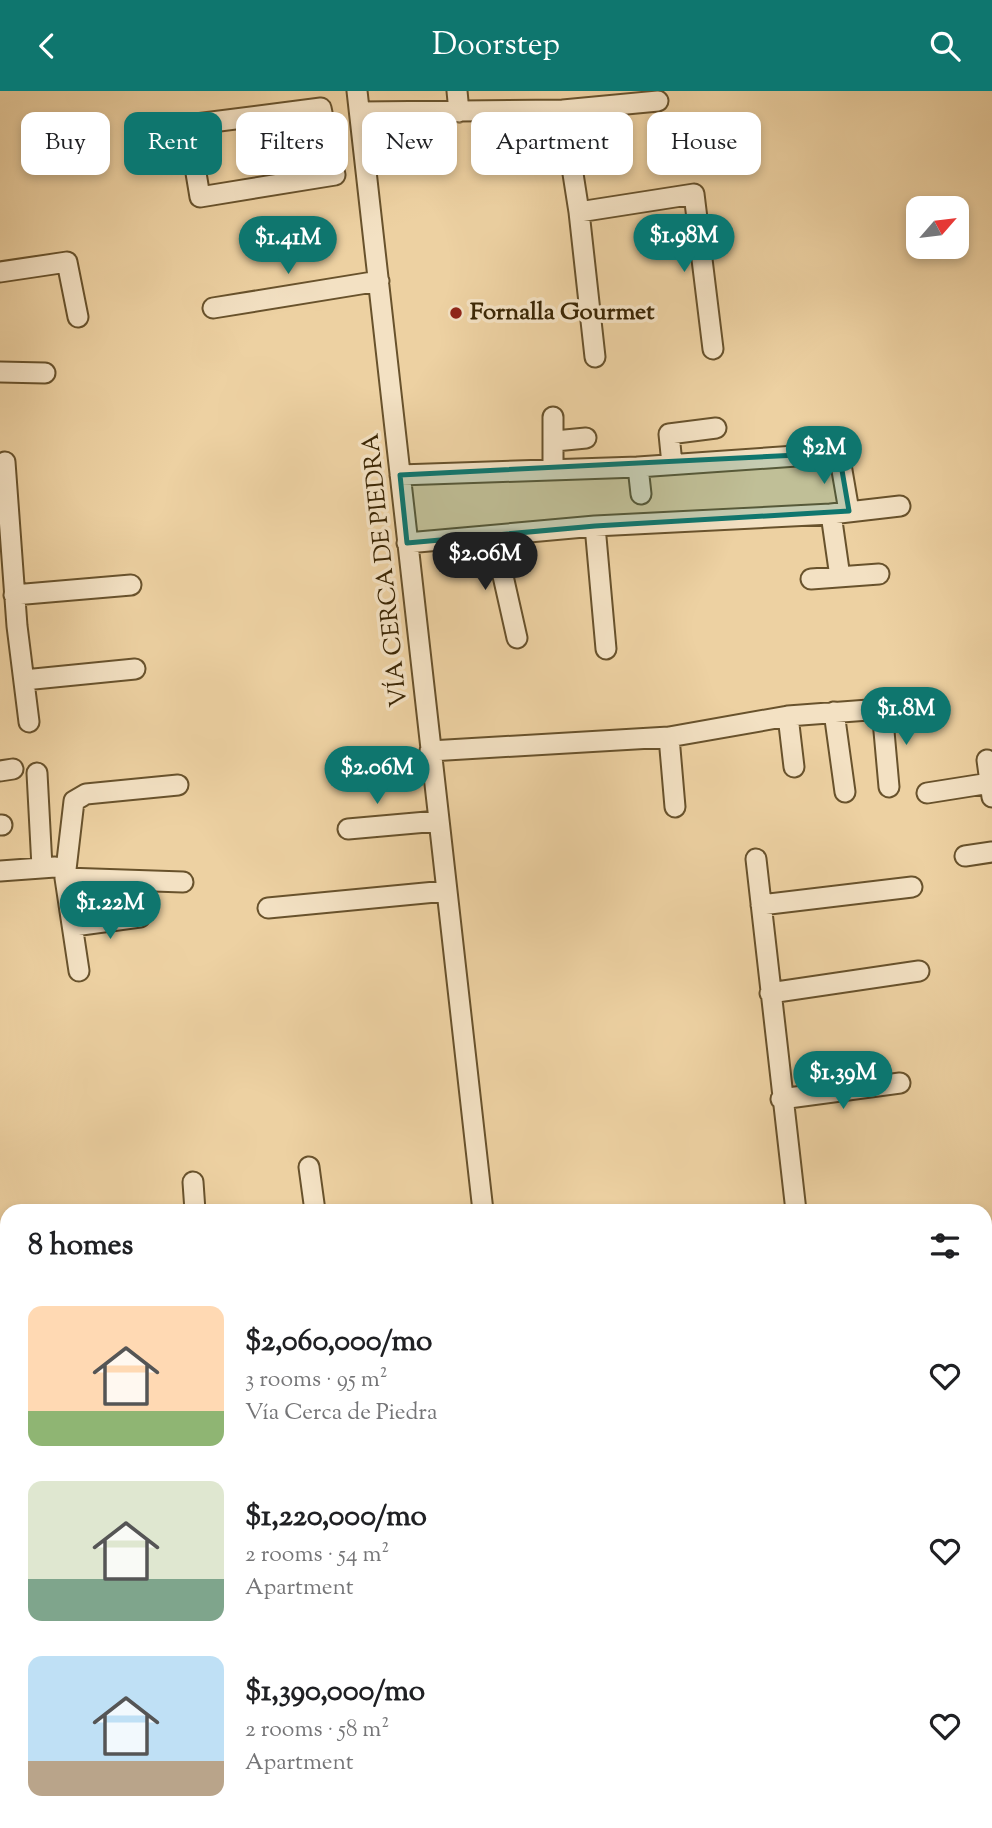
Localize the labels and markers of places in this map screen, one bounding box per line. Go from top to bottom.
pin: $1.98M [627,215,741,274]
pin: $1.41M [231,216,345,276]
place label: Fornalla Gourmet [470,296,655,330]
marker: Fornalla Gourmet [448,305,464,321]
pin: $2M [790,427,858,486]
pin: $2.06M [428,533,542,592]
pin: $1.8M [857,687,955,747]
pin: $2.06M [320,747,434,806]
pin: $1.22M [53,881,167,941]
pin: $1.39M [786,1051,900,1111]

